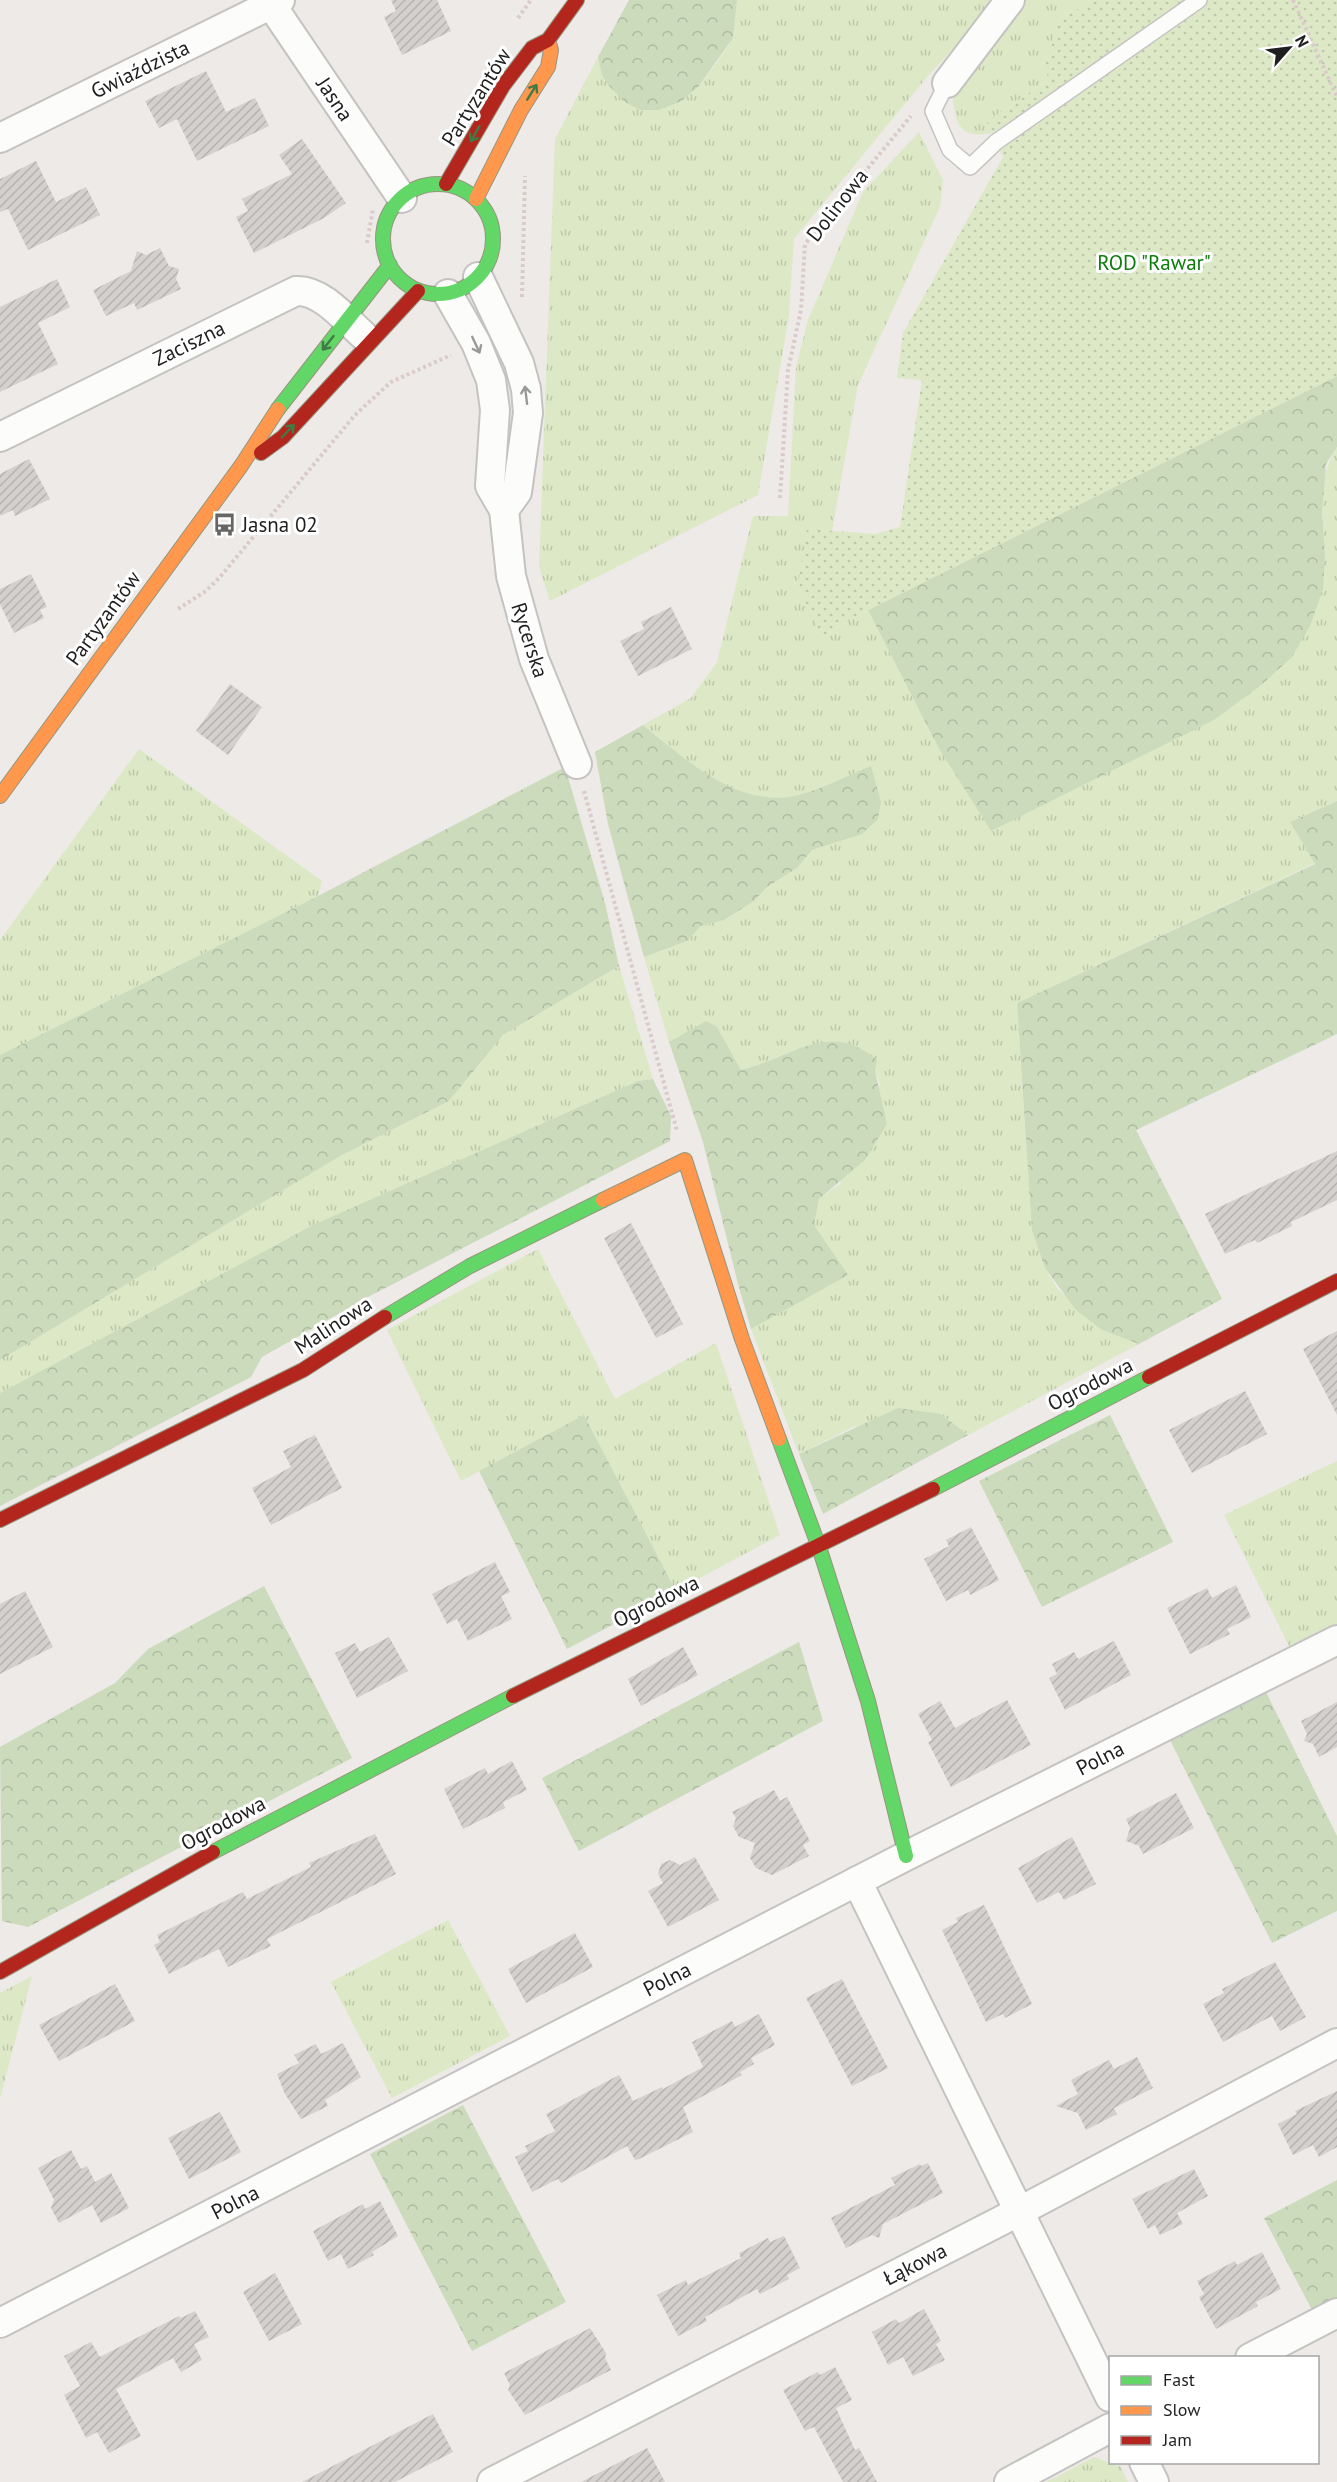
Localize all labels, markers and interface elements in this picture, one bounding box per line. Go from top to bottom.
north arrow [1259,18,1319,78]
text: N [1291,32,1314,50]
street label: Gwiaździsta [86,34,194,104]
street label: Partyzantów [435,43,517,151]
street label: Jasna [310,71,359,126]
one-way arrow [527,84,539,101]
one-way arrow [469,125,481,142]
street label: Dolinowa [800,163,874,247]
park label: ROD "Rawar" [1097,249,1211,276]
street label: Zaciszna [149,314,229,372]
one-way arrow [321,335,334,351]
one-way arrow [471,336,483,354]
one-way arrow [520,385,531,405]
one-way arrow [281,424,295,439]
bus stop icon: Jasna 02 [211,511,237,537]
place label: Jasna 02 [241,511,318,538]
street label: Partyzantów [60,565,147,671]
street label: Rycerska [505,599,555,681]
street label: Malinowa [289,1290,377,1360]
street label: Ogrodowa [1043,1351,1137,1417]
street label: Ogrodowa [609,1569,703,1633]
street label: Polna [1071,1735,1129,1781]
street label: Ogrodowa [176,1789,270,1857]
street label: Polna [638,1956,696,2002]
street label: Polna [206,2179,264,2225]
street label: Łąkowa [879,2237,951,2291]
legend [1109,2356,1319,2464]
text: Fast [1163,2368,1195,2391]
text: Slow [1163,2398,1201,2421]
text: Jam [1162,2428,1192,2451]

